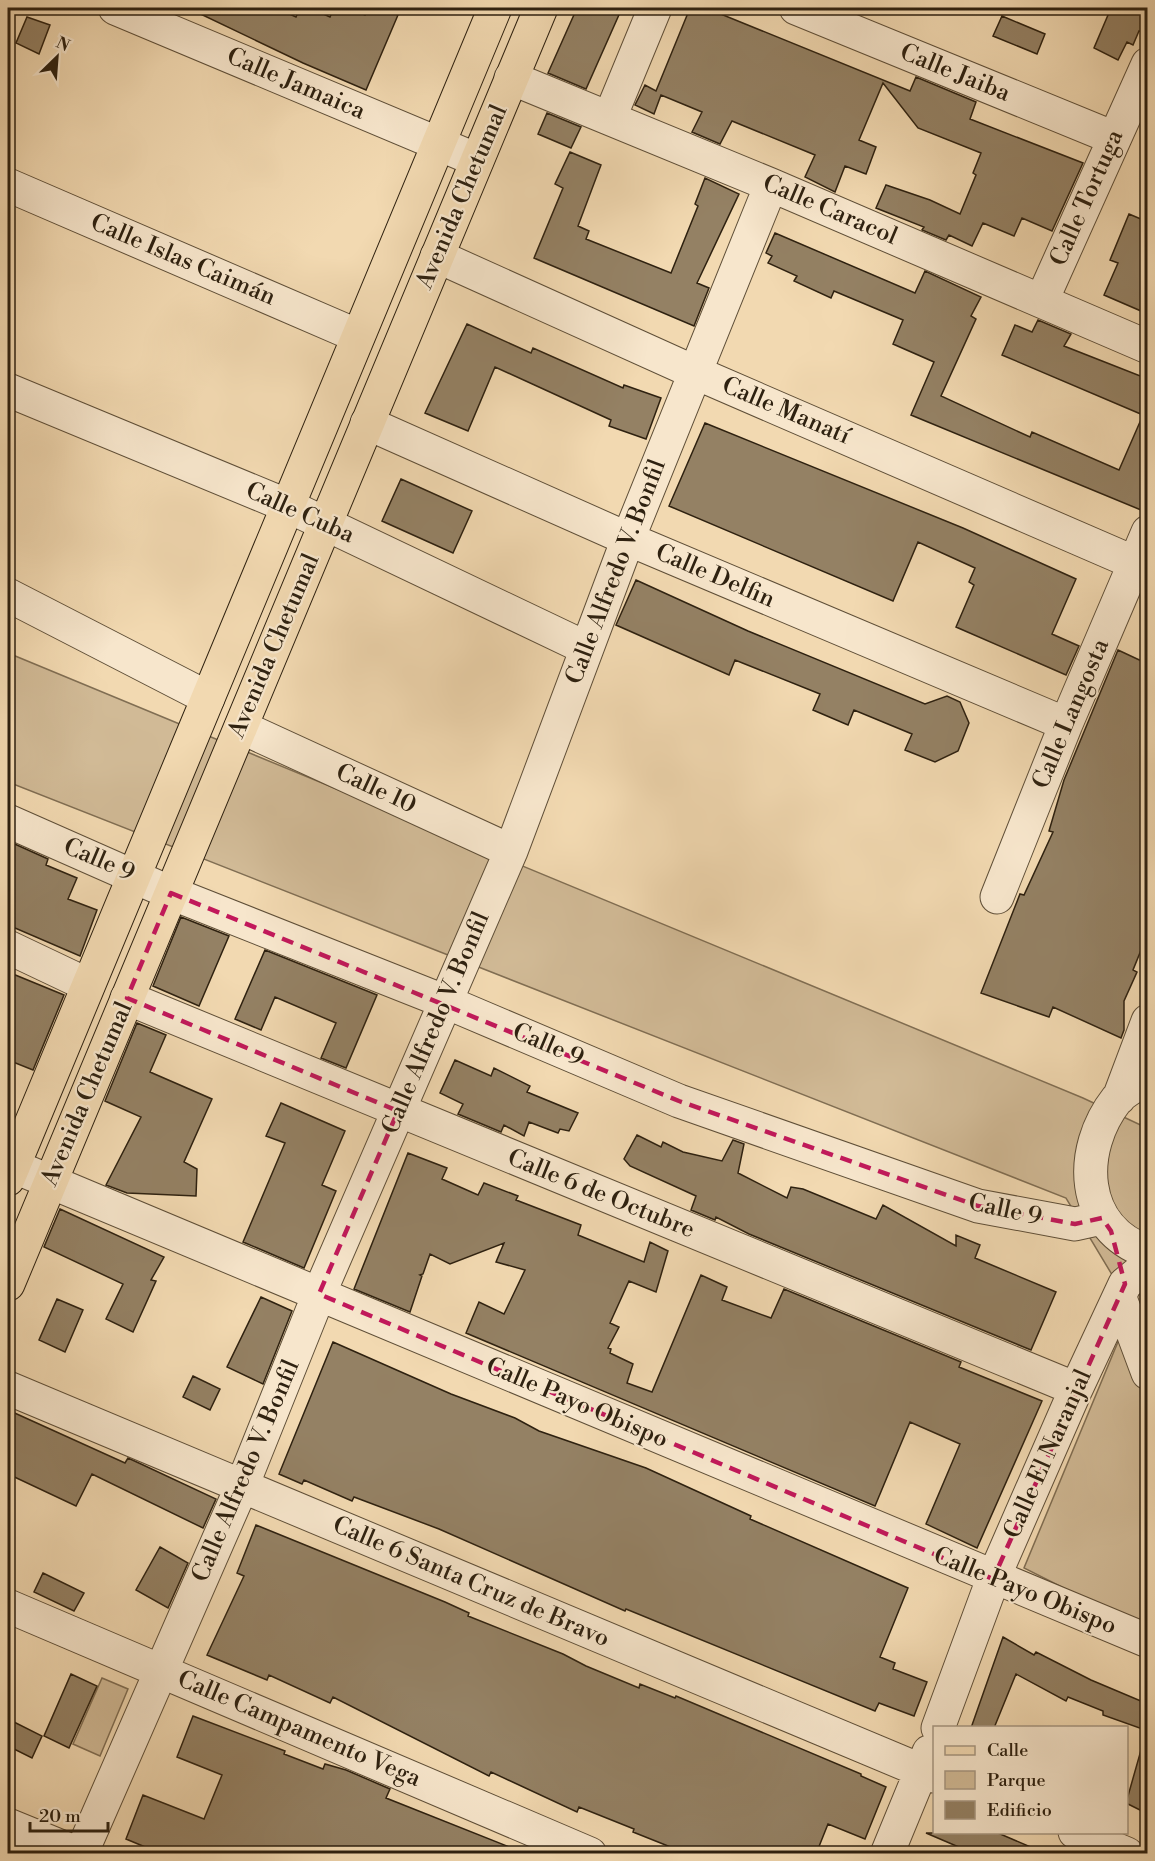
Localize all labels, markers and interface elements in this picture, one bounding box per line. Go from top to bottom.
north arrow [27,27,87,87]
text: N [53,33,73,56]
street label: Calle Jaiba [896,37,1015,109]
street label: Calle Jamaica [222,41,371,127]
street label: Avenida Chetumal [409,100,514,295]
street label: Calle Tortuga [1044,124,1131,271]
street label: Calle Caracol [758,168,902,252]
street label: Calle Islas Caimán [86,207,280,313]
street label: Calle Manatí [717,371,856,452]
street label: Calle Alfredo V. Bonfil [559,455,673,689]
street label: Calle Cuba [241,476,360,551]
street label: Calle Delfin [651,537,779,615]
street label: Avenida Chetumal [221,549,326,744]
street label: Calle Langosta [1026,634,1116,793]
street label: Calle 10 [331,757,421,821]
street label: Calle 9 [59,832,139,888]
street label: Calle Alfredo V. Bonfil [376,907,496,1139]
street label: Avenida Chetumal [34,997,139,1192]
street label: Calle 9 [508,1017,588,1073]
street label: Calle 6 de Octubre [503,1143,699,1245]
street label: Calle 9 [965,1188,1045,1232]
street label: Calle Payo Obispo [481,1351,673,1455]
street label: Calle Alfredo V. Bonfil [186,1355,306,1587]
street label: Calle El Naranjal [997,1365,1099,1543]
street label: Calle 6 Santa Cruz de Bravo [328,1510,614,1654]
street label: Calle Payo Obispo [929,1541,1121,1641]
street label: Calle Campamento Vega [173,1664,426,1794]
legend [933,1726,1128,1834]
text: Calle [987,1739,1028,1762]
text: Parque [987,1769,1046,1792]
scale bar [30,1795,108,1833]
text: Edificio [987,1799,1052,1822]
text: 20 m [39,1805,81,1828]

